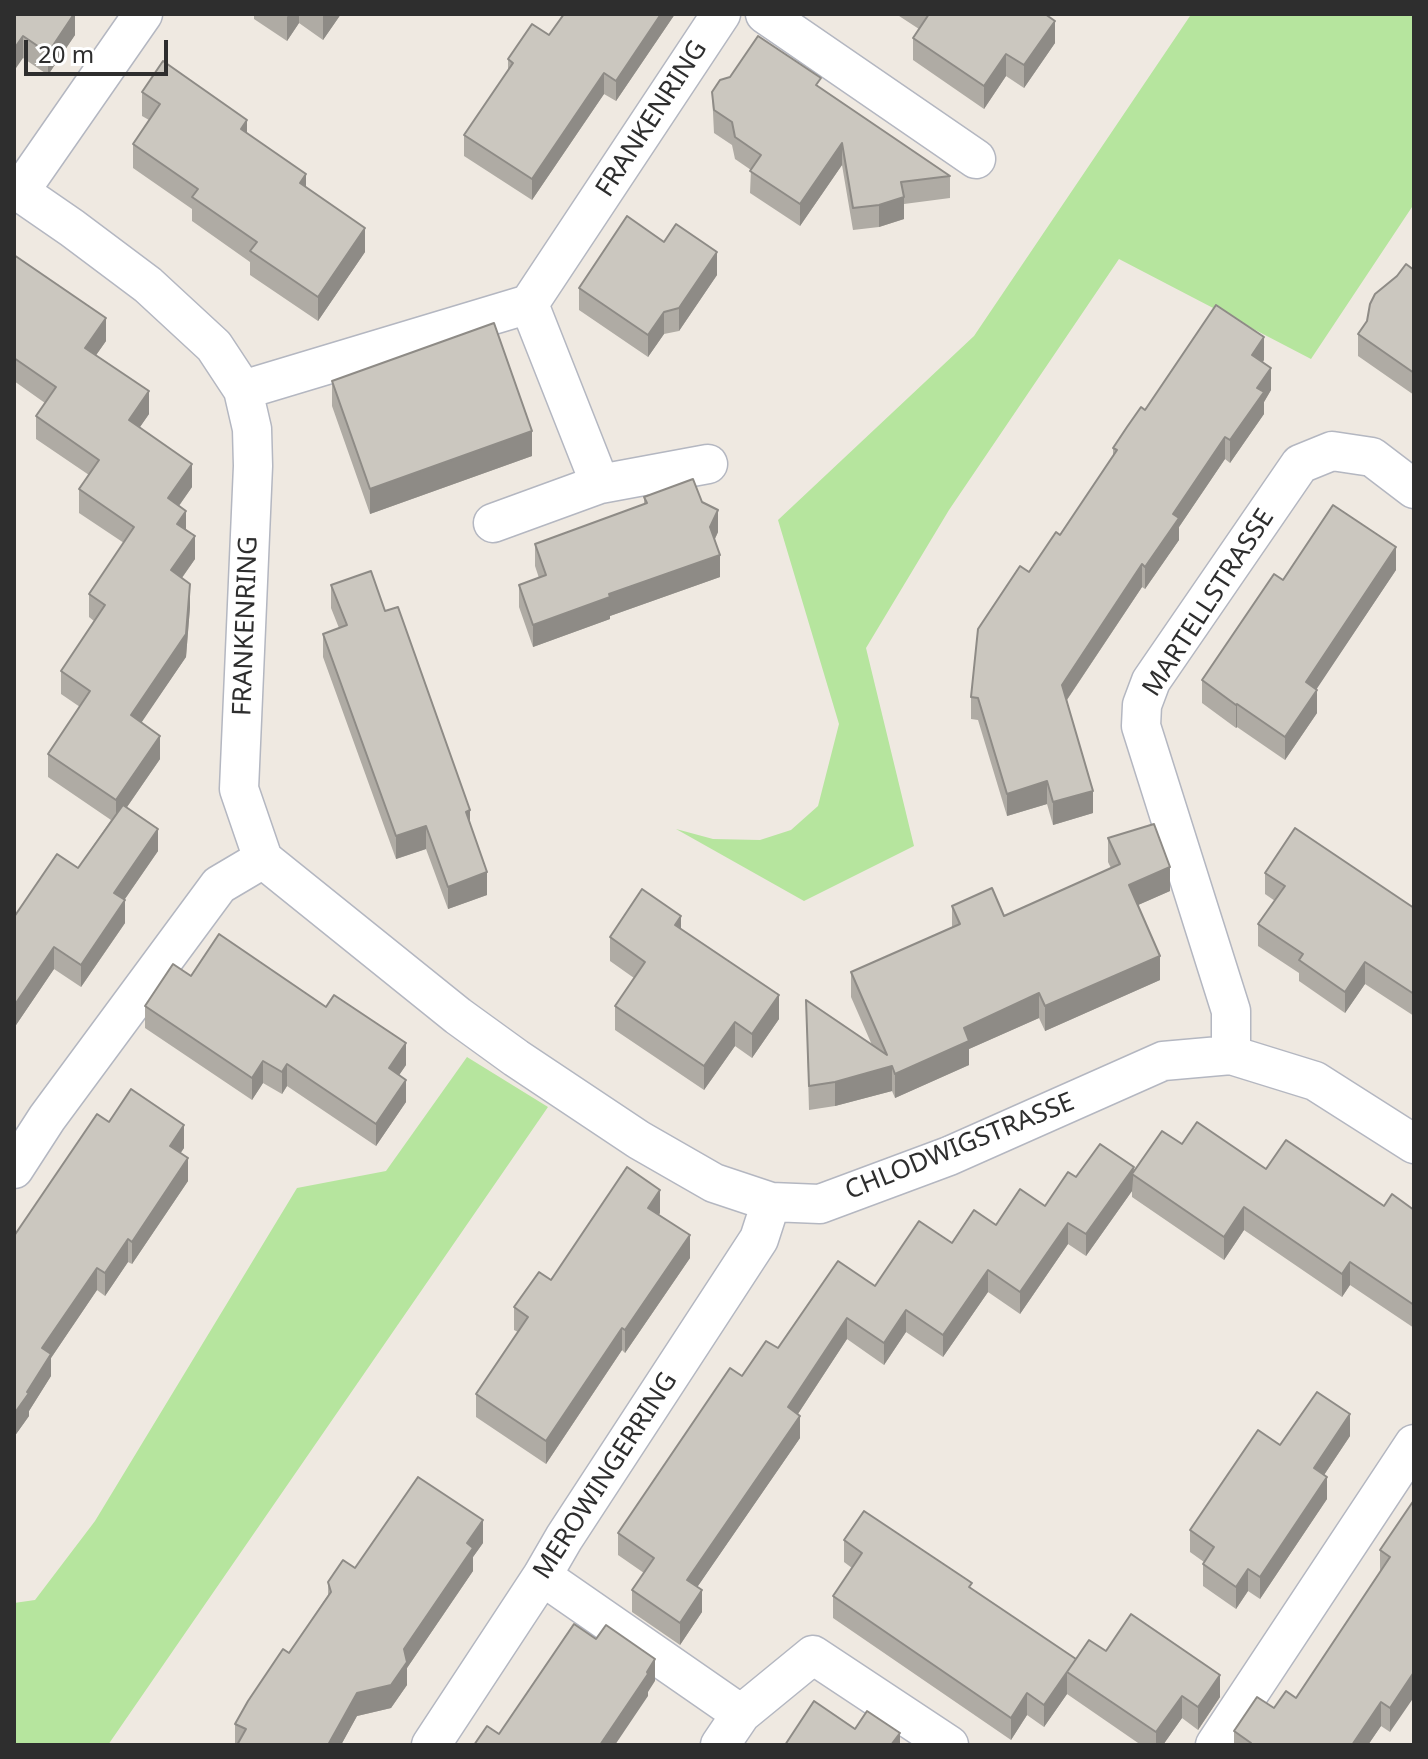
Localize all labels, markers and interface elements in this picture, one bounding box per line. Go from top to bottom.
scale bar [28,24,172,74]
street label: FRANKENRING [590,35,714,203]
text: 20 m [38,37,94,70]
street label: MARTELLSTRASSE [1137,503,1281,703]
street label: FRANKENRING [227,535,265,717]
street label: CHLODWIGSTRASSE [841,1087,1079,1207]
street label: MEROWINGERRING [527,1367,685,1585]

